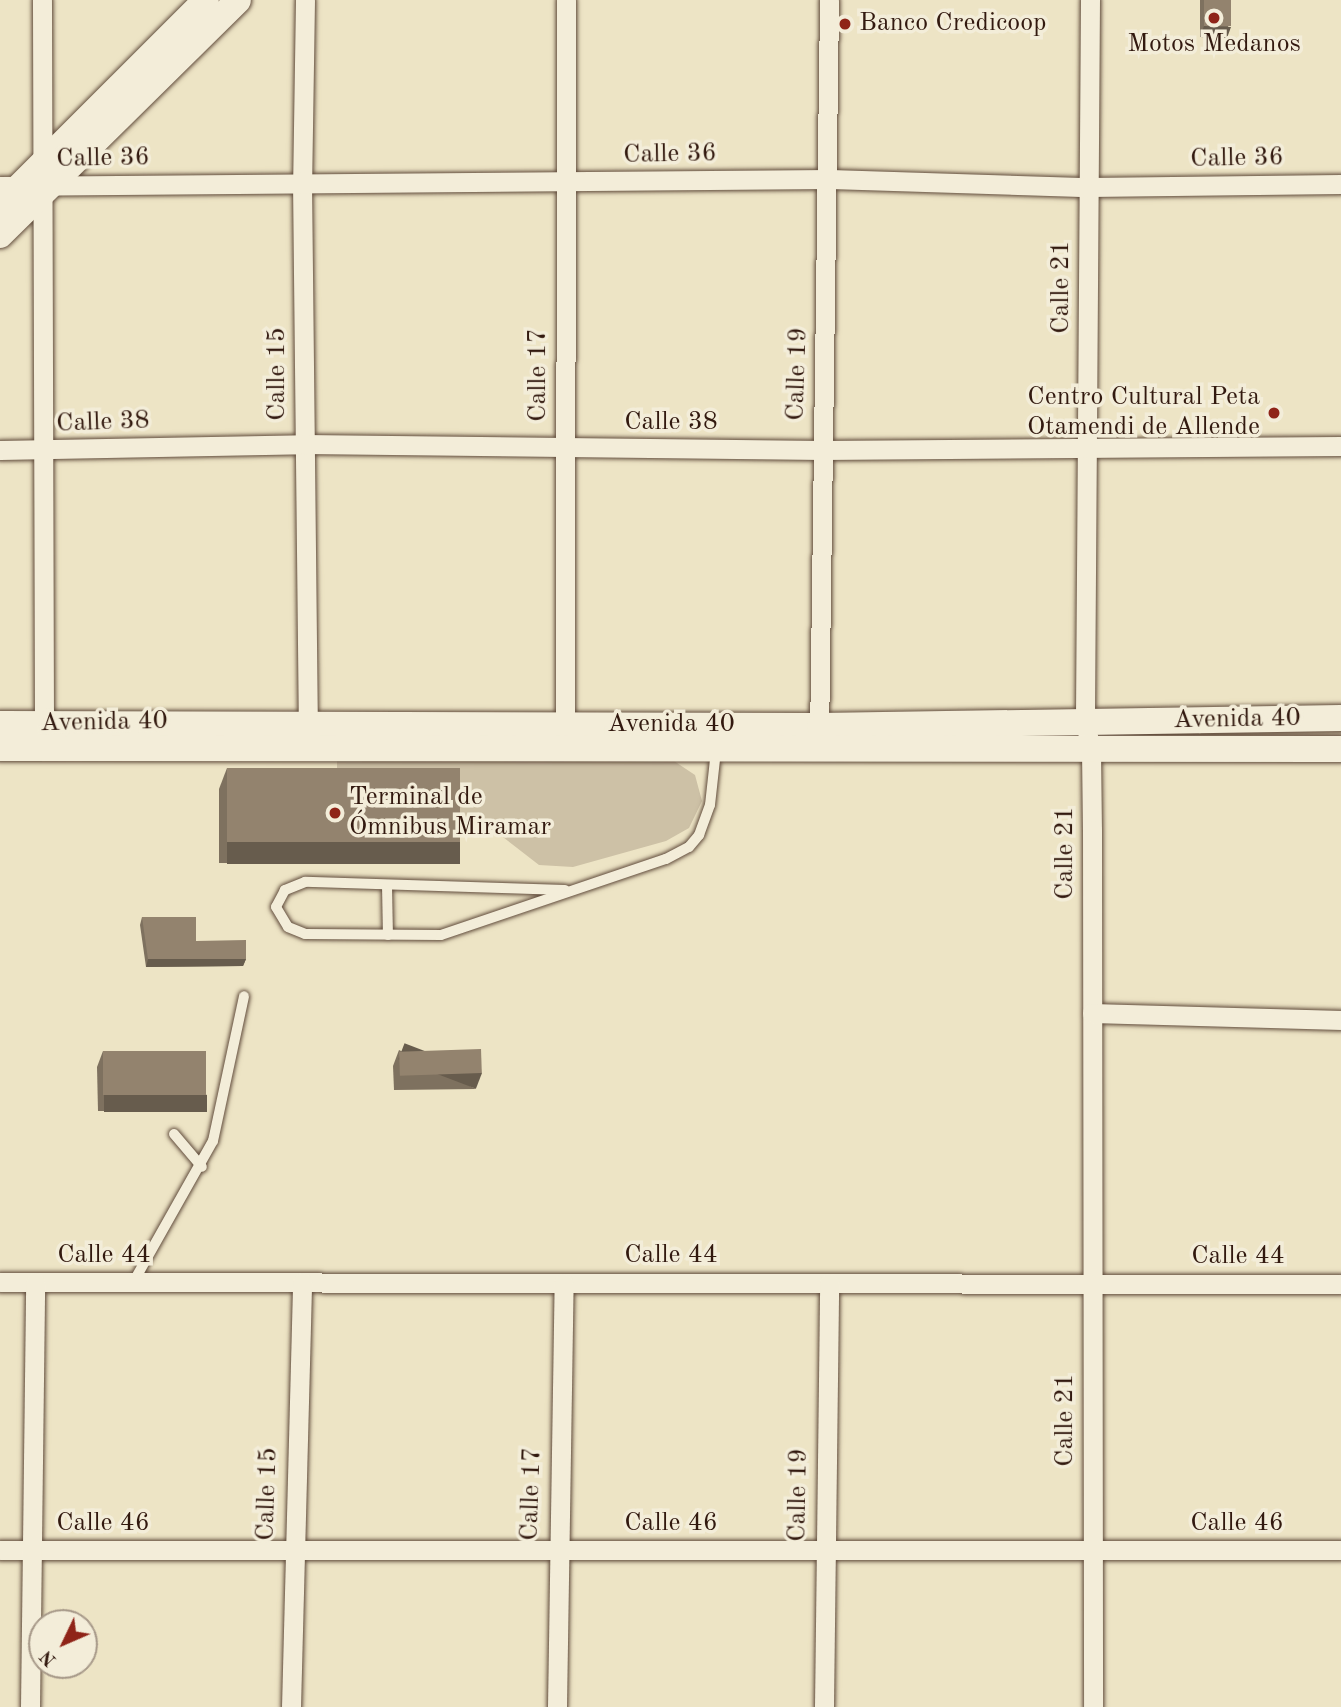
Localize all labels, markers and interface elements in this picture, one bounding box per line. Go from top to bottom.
place label: Banco Credicoop [859,8,1047,40]
marker: Motos Medanos [1206,10,1222,26]
marker: Banco Credicoop [837,16,853,32]
place label: Motos Medanos [1127,29,1301,61]
street label: Calle 36 [623,139,717,171]
street label: Calle 36 [56,143,150,175]
street label: Calle 36 [1190,143,1284,175]
street label: Calle 21 [1046,240,1078,334]
street label: Calle 15 [262,327,294,421]
street label: Calle 19 [781,327,815,421]
street label: Calle 17 [523,328,555,422]
place label: Centro Cultural Peta Otamendi de Allende [1027,382,1260,444]
marker: Centro Cultural Peta Otamendi de Allende [1266,405,1282,421]
street label: Calle 38 [56,406,150,440]
street label: Calle 38 [624,407,718,439]
street label: Avenida 40 [1173,703,1301,737]
street label: Avenida 40 [40,706,168,740]
street label: Avenida 40 [607,709,735,741]
place label: Terminal de Ómnibus Miramar [349,782,551,844]
marker: Terminal de Ómnibus Miramar [327,805,343,821]
street label: Calle 21 [1050,806,1082,900]
street label: Calle 44 [57,1240,151,1272]
street label: Calle 44 [624,1240,718,1272]
street label: Calle 44 [1191,1241,1285,1273]
street label: Calle 21 [1050,1373,1082,1467]
street label: Calle 15 [251,1447,285,1541]
street label: Calle 17 [515,1447,549,1541]
street label: Calle 19 [783,1448,815,1542]
street label: Calle 46 [56,1508,150,1540]
street label: Calle 46 [624,1508,718,1540]
street label: Calle 46 [1190,1508,1284,1540]
north arrow [28,1609,98,1679]
text: N [37,1646,61,1669]

